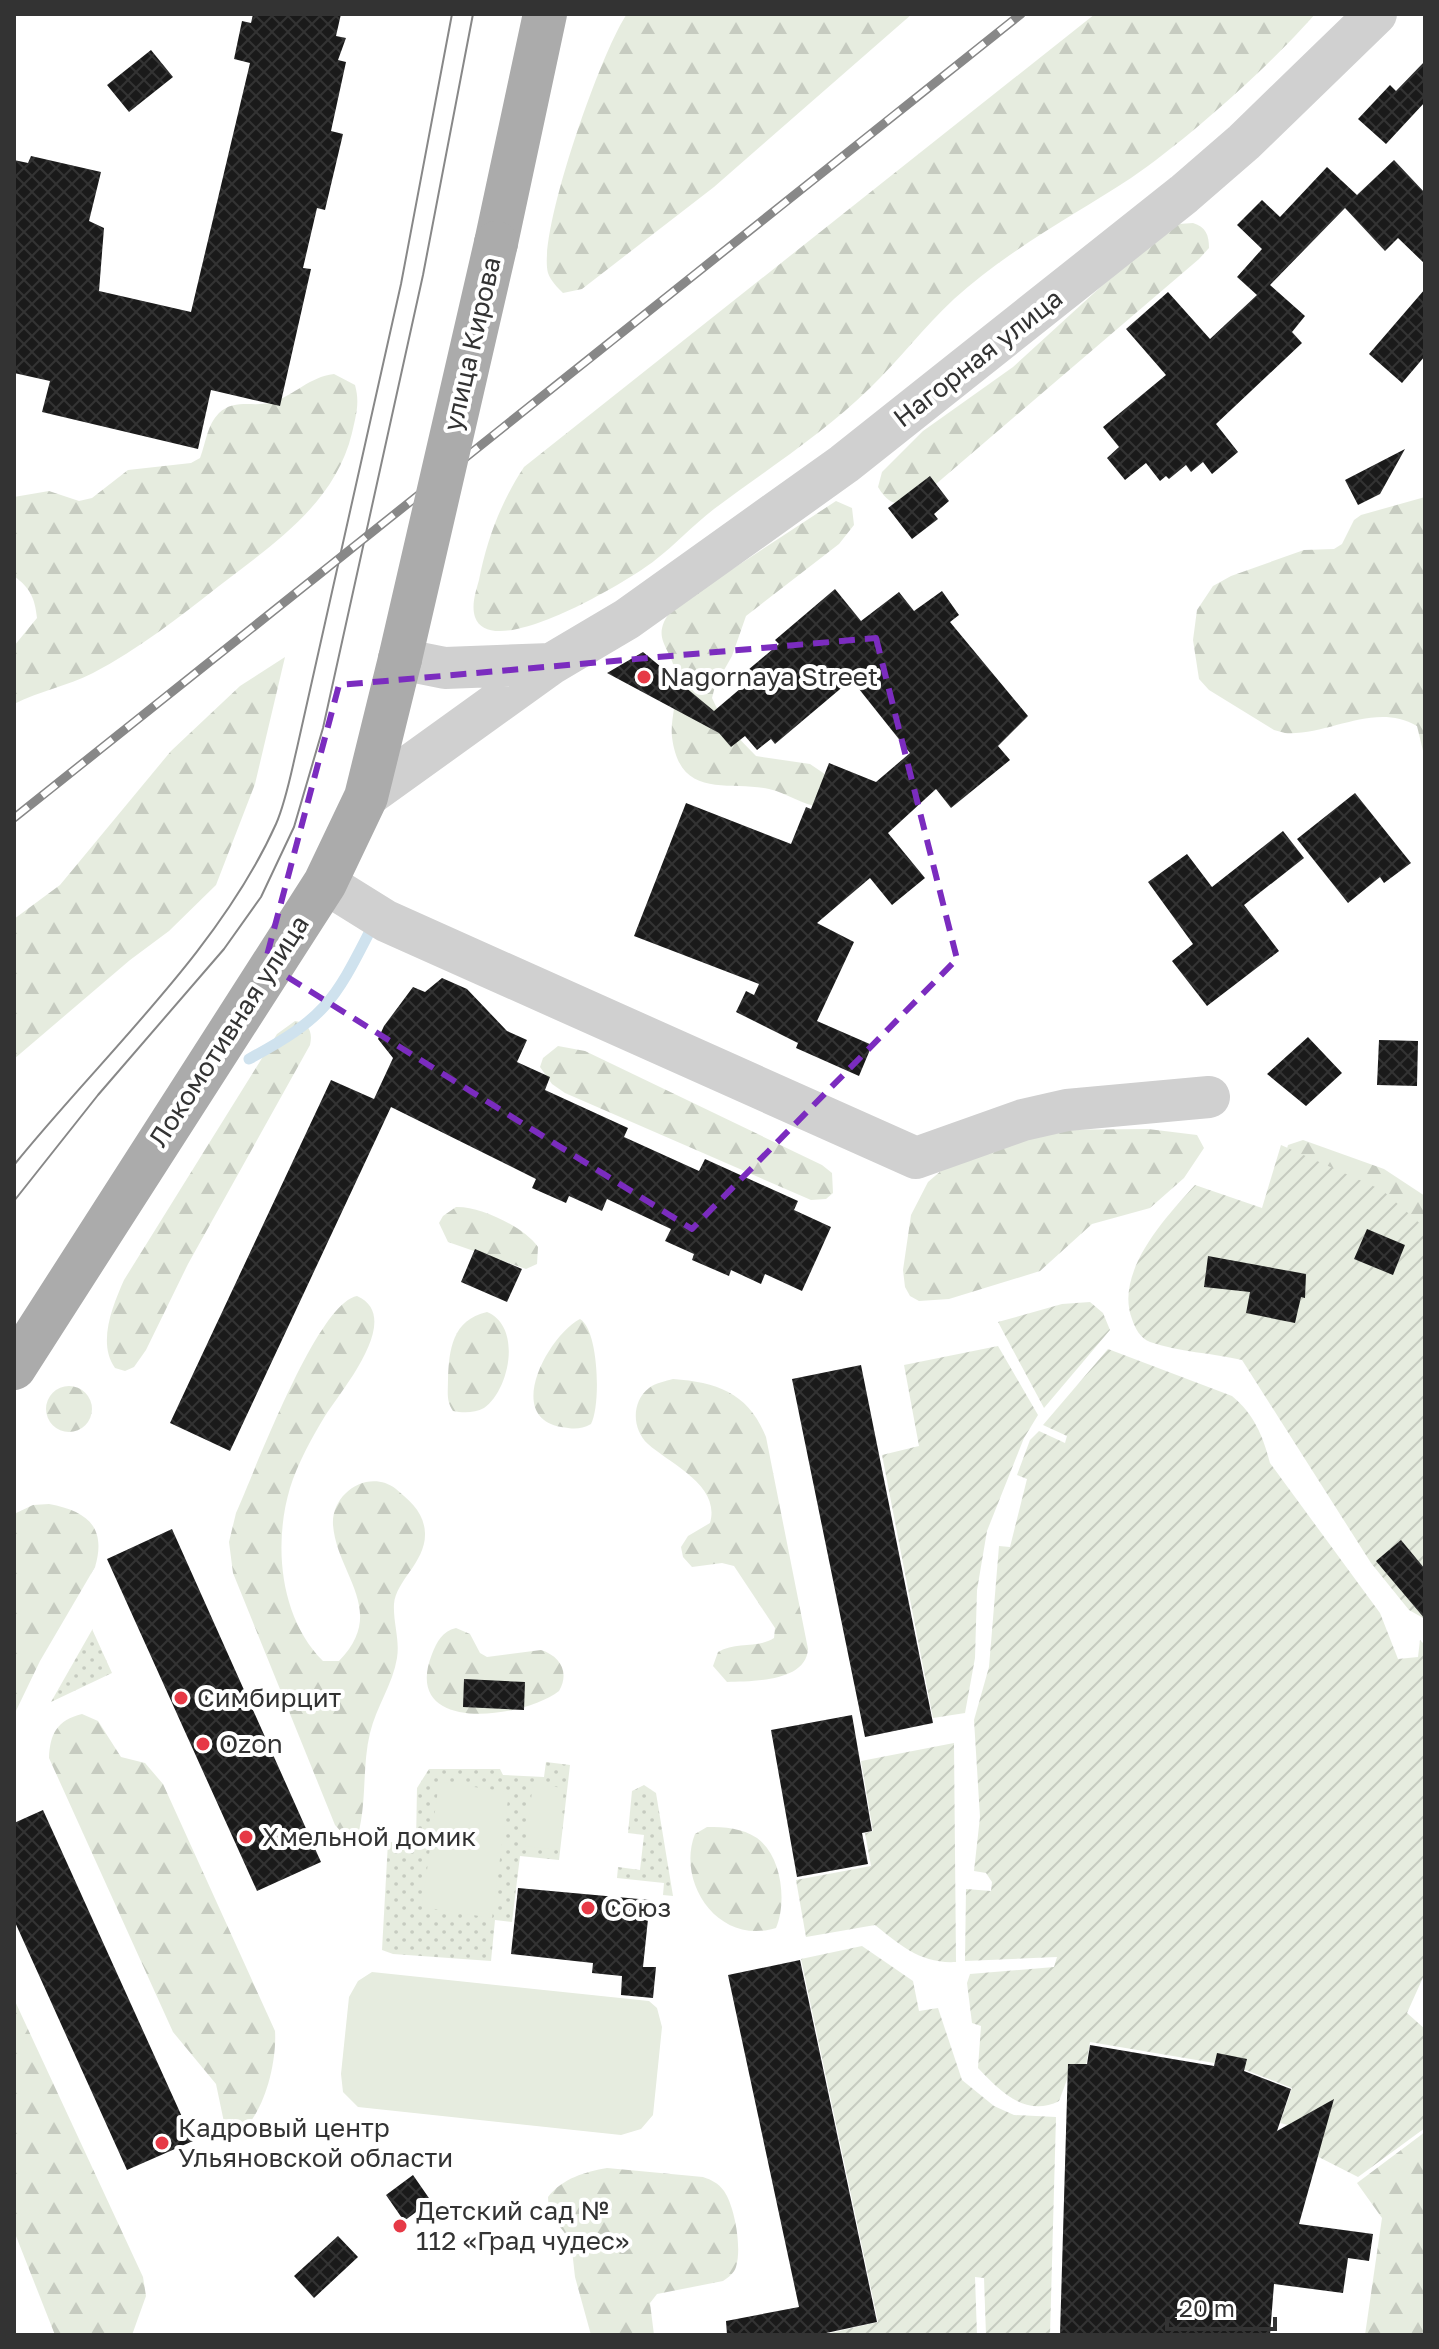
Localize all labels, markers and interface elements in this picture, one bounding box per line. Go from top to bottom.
street label: улица Кирова [436,254,507,434]
street label: Нагорная улица [887,282,1068,433]
place label: Nagornaya Street [660,661,878,692]
marker: Nagornaya Street [635,668,653,686]
street label: Локомотивная улица [142,909,315,1152]
place label: Симбирцит [197,1682,342,1713]
marker: Симбирцит [172,1689,190,1707]
place label: Ozon [219,1728,283,1759]
marker: Ozon [194,1735,212,1753]
place label: Хмельной домик [262,1821,476,1852]
marker: Хмельной домик [237,1828,255,1846]
place label: Союз [604,1892,671,1923]
marker: Союз [579,1899,597,1917]
place label: Кадровый центр Ульяновской области [178,2112,453,2173]
marker: Кадровый центр Ульяновской области [153,2134,171,2152]
place label: Детский сад № 112 «Град чудес» [416,2195,629,2256]
marker: Детский сад № 112 «Град чудес» [391,2217,409,2235]
scale bar [1167,2281,1275,2331]
text: 20 m [1179,2293,1235,2322]

